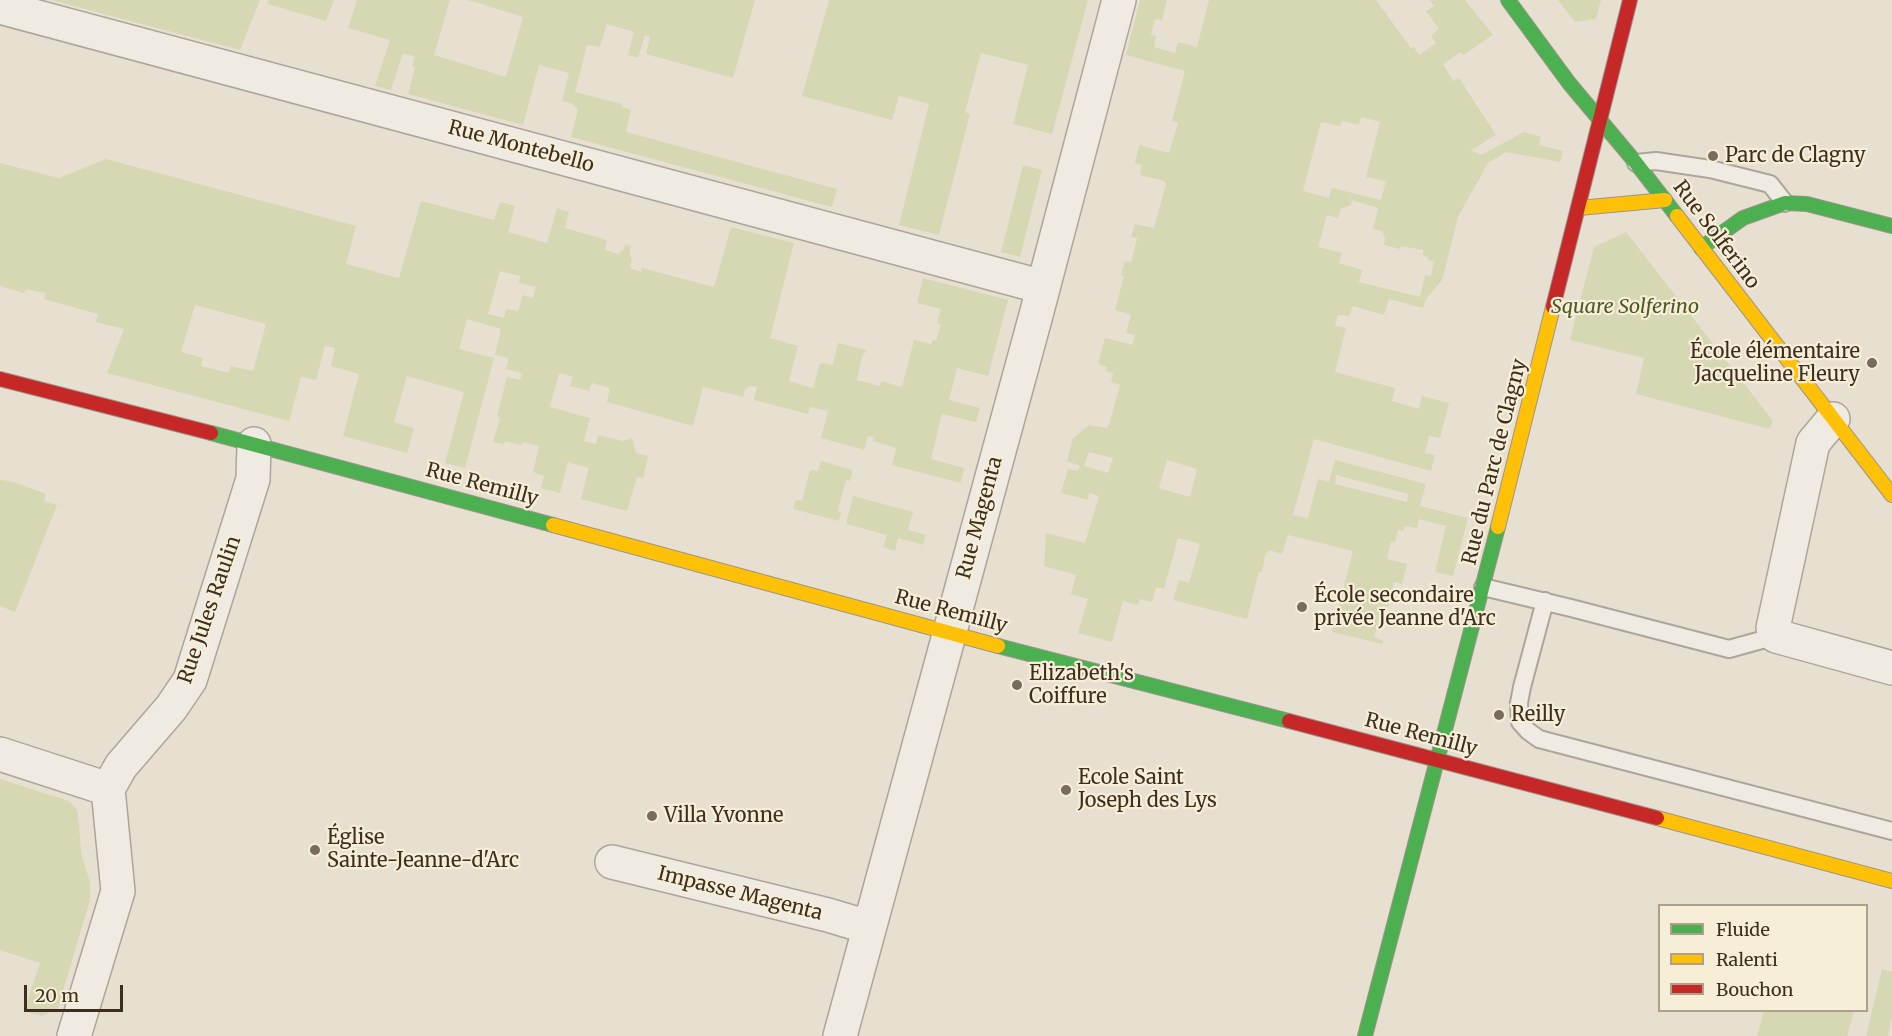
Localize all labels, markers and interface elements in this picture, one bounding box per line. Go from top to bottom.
street label: Rue Montebello [445,116,597,178]
place label: Parc de Clagny [1725,144,1866,168]
marker: Parc de Clagny [1706,149,1720,163]
street label: Rue Solferino [1668,176,1764,294]
park label: Square Solferino [1551,295,1699,319]
place label: École élémentaire Jacqueline Fleury [1690,340,1860,387]
marker: École élémentaire Jacqueline Fleury [1865,356,1879,370]
street label: Rue du Parc de Clagny [1458,357,1532,567]
street label: Rue Magenta [952,454,1008,582]
street label: Rue Remilly [423,458,541,512]
street label: Rue Jules Raulin [173,533,247,687]
place label: École secondaire privée Jeanne d'Arc [1314,584,1496,631]
street label: Rue Remilly [892,585,1010,639]
marker: École secondaire privée Jeanne d'Arc [1295,600,1309,614]
place label: Elizabeth's Coiffure [1029,662,1134,709]
marker: Elizabeth's Coiffure [1010,678,1024,692]
place label: Reilly [1511,703,1565,727]
street label: Rue Remilly [1362,708,1480,762]
marker: Reilly [1492,708,1506,722]
place label: Ecole Saint Joseph des Lys [1078,766,1217,813]
marker: Ecole Saint Joseph des Lys [1059,783,1073,797]
place label: Villa Yvonne [664,804,783,828]
marker: Villa Yvonne [645,809,659,823]
place label: Église Sainte-Jeanne-d'Arc [327,826,519,873]
marker: Église Sainte-Jeanne-d'Arc [308,843,322,857]
street label: Impasse Magenta [655,862,825,926]
legend [1658,904,1868,1012]
text: Fluide [1716,918,1770,941]
text: Ralenti [1716,948,1778,971]
scale bar [27,973,126,1011]
text: Bouchon [1716,978,1793,1001]
text: 20 m [35,984,79,1007]

